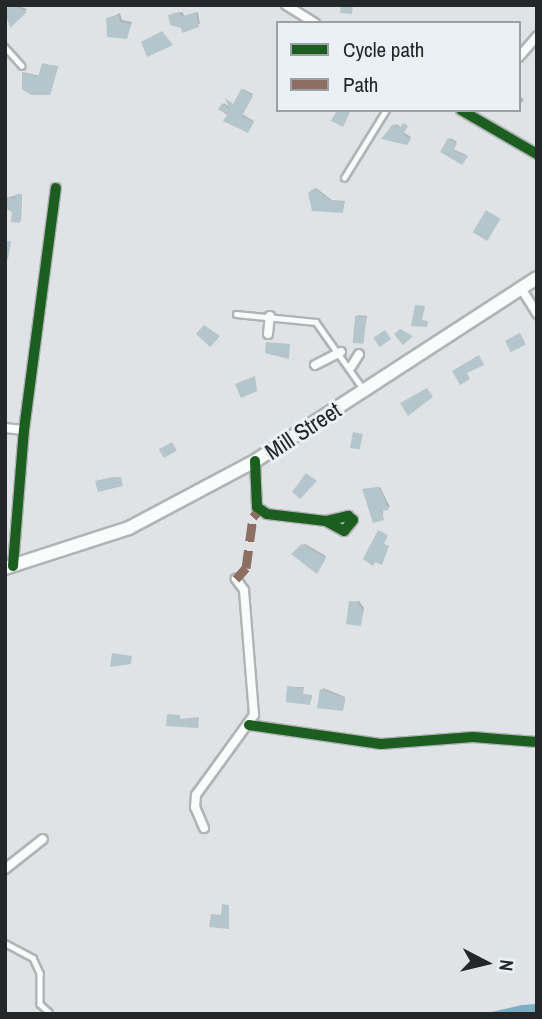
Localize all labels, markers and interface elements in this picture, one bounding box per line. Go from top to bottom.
legend [276,21,521,112]
text: Cycle path [343,35,424,64]
text: Path [343,70,378,99]
street label: Mill Street [260,396,346,466]
north arrow [451,928,521,998]
text: N [493,958,520,973]

